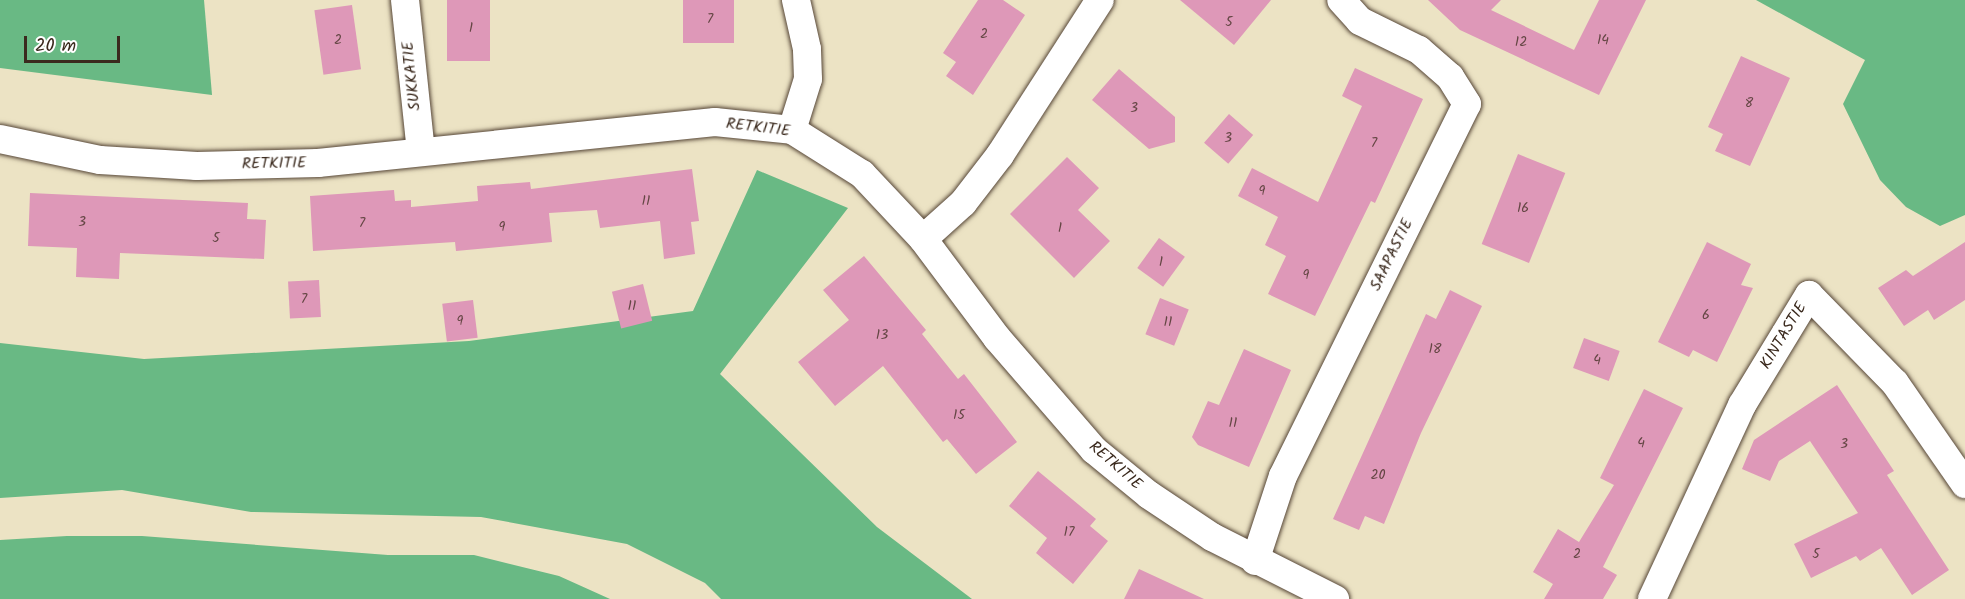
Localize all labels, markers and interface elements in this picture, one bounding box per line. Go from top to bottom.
house number: 7 [707,11,713,27]
house number: 5 [1225,14,1233,30]
house number: 1 [469,20,473,36]
scale bar [27,24,123,62]
house number: 2 [980,26,988,42]
text: 20 m [35,32,76,61]
house number: 2 [334,32,342,48]
house number: 14 [1597,32,1609,48]
house number: 12 [1515,34,1527,50]
street label: SUKKATIE [399,40,425,112]
house number: 8 [1745,95,1753,111]
house number: 3 [1130,100,1138,116]
street label: RETKITIE [725,115,791,141]
house number: 3 [1224,130,1232,146]
house number: 7 [1371,135,1377,151]
street label: RETKITIE [242,154,306,174]
house number: 9 [1259,183,1265,199]
house number: 11 [642,193,650,209]
house number: 16 [1517,200,1529,216]
house number: 3 [78,214,86,230]
house number: 7 [359,215,365,231]
street label: SAAPASTIE [1366,216,1418,294]
house number: 9 [499,219,505,235]
house number: 1 [1058,220,1062,236]
house number: 5 [212,230,220,246]
house number: 1 [1159,254,1163,270]
house number: 9 [1303,267,1309,283]
house number: 7 [301,291,307,307]
house number: 11 [628,298,636,314]
street label: KINTASTIE [1756,299,1812,373]
house number: 6 [1702,307,1710,323]
house number: 9 [457,313,463,329]
house number: 11 [1164,314,1172,330]
house number: 13 [876,327,888,343]
house number: 18 [1429,341,1441,357]
house number: 4 [1593,352,1601,368]
house number: 15 [953,407,965,423]
house number: 11 [1229,415,1237,431]
house number: 4 [1637,435,1645,451]
house number: 3 [1840,436,1848,452]
street label: RETKITIE [1084,438,1146,494]
house number: 20 [1370,467,1386,483]
house number: 17 [1064,524,1074,540]
house number: 2 [1573,546,1581,562]
house number: 5 [1812,546,1820,562]

